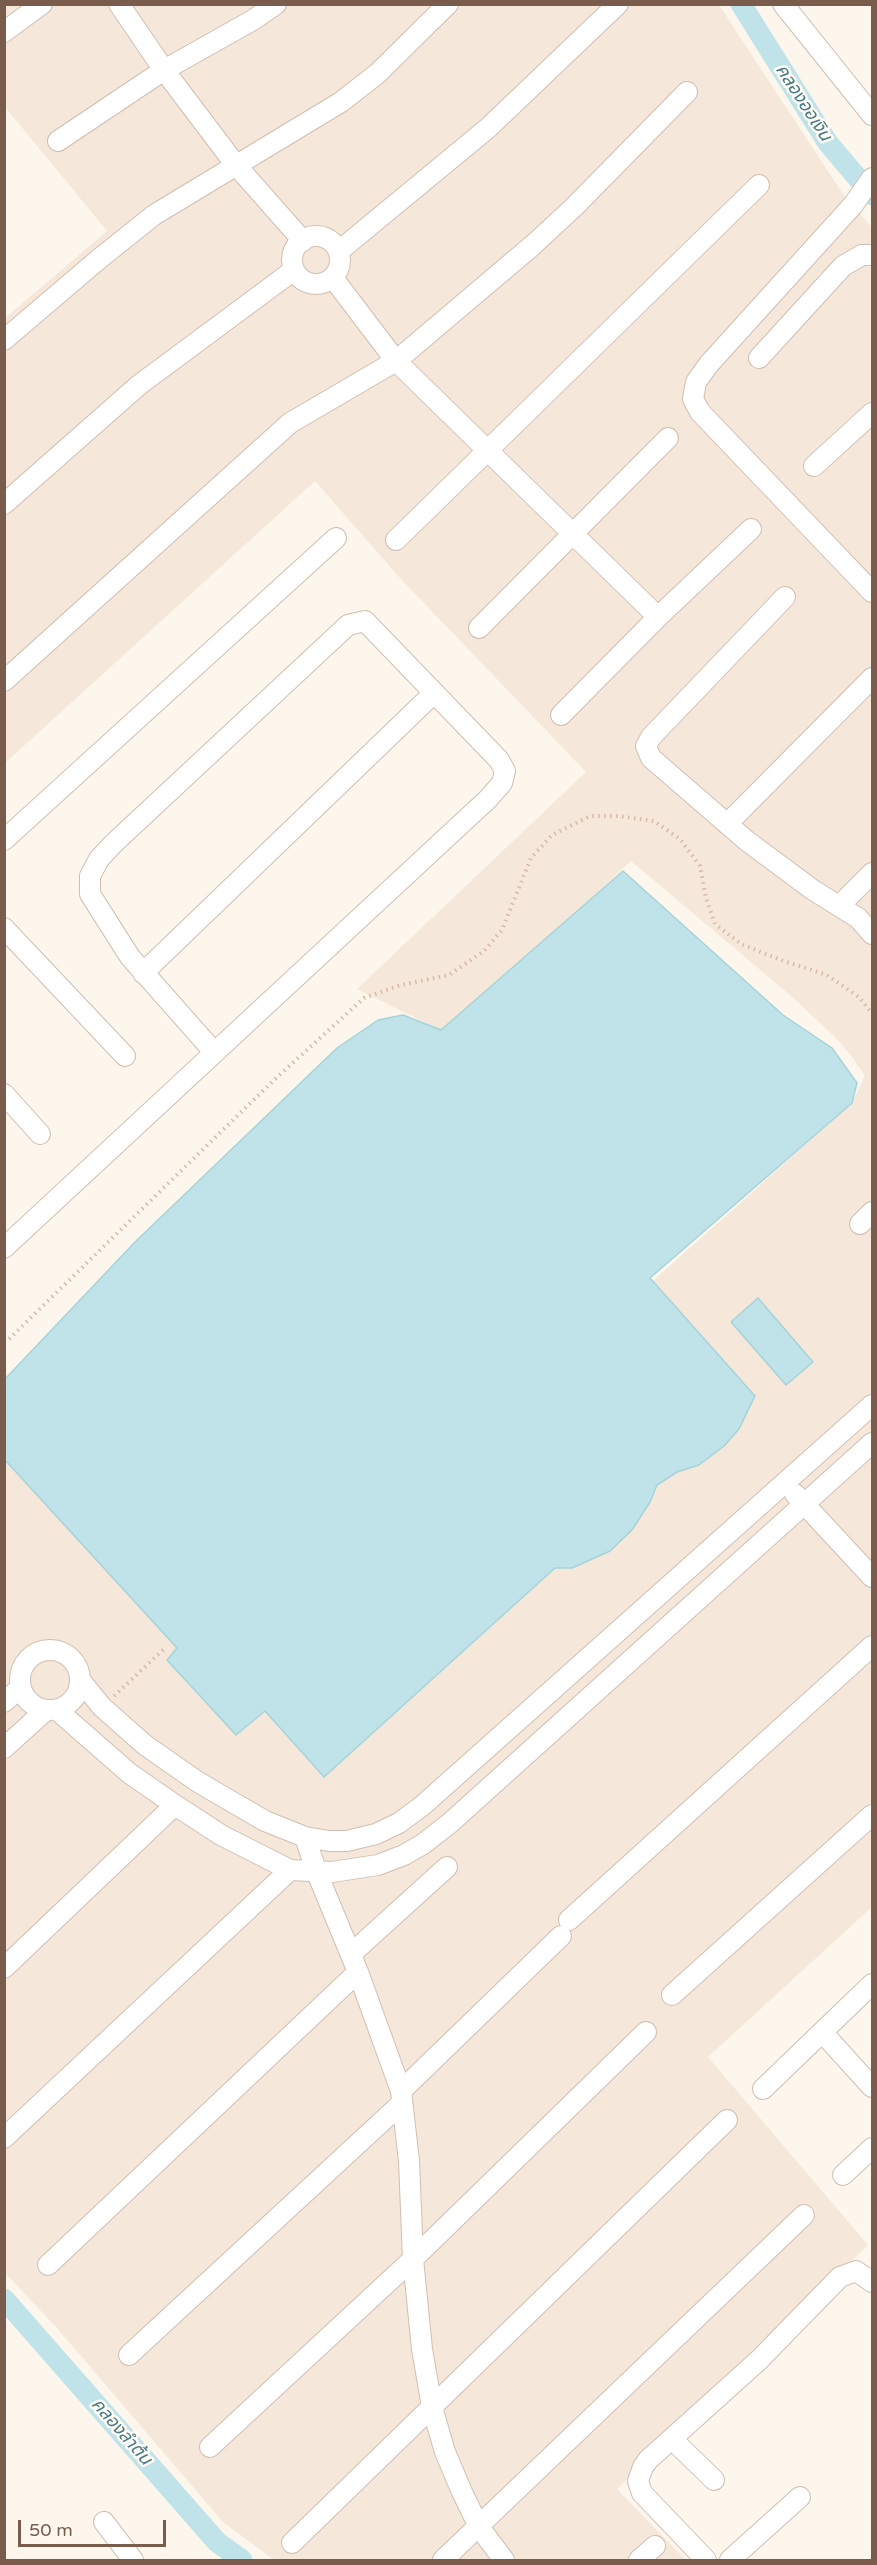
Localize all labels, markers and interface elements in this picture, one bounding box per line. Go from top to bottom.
water label: คลองออเงิน [770,61,836,145]
water label: คลองลำต้น [86,2394,156,2470]
scale bar [21,2508,170,2546]
text: 50 m [29,2519,73,2541]

